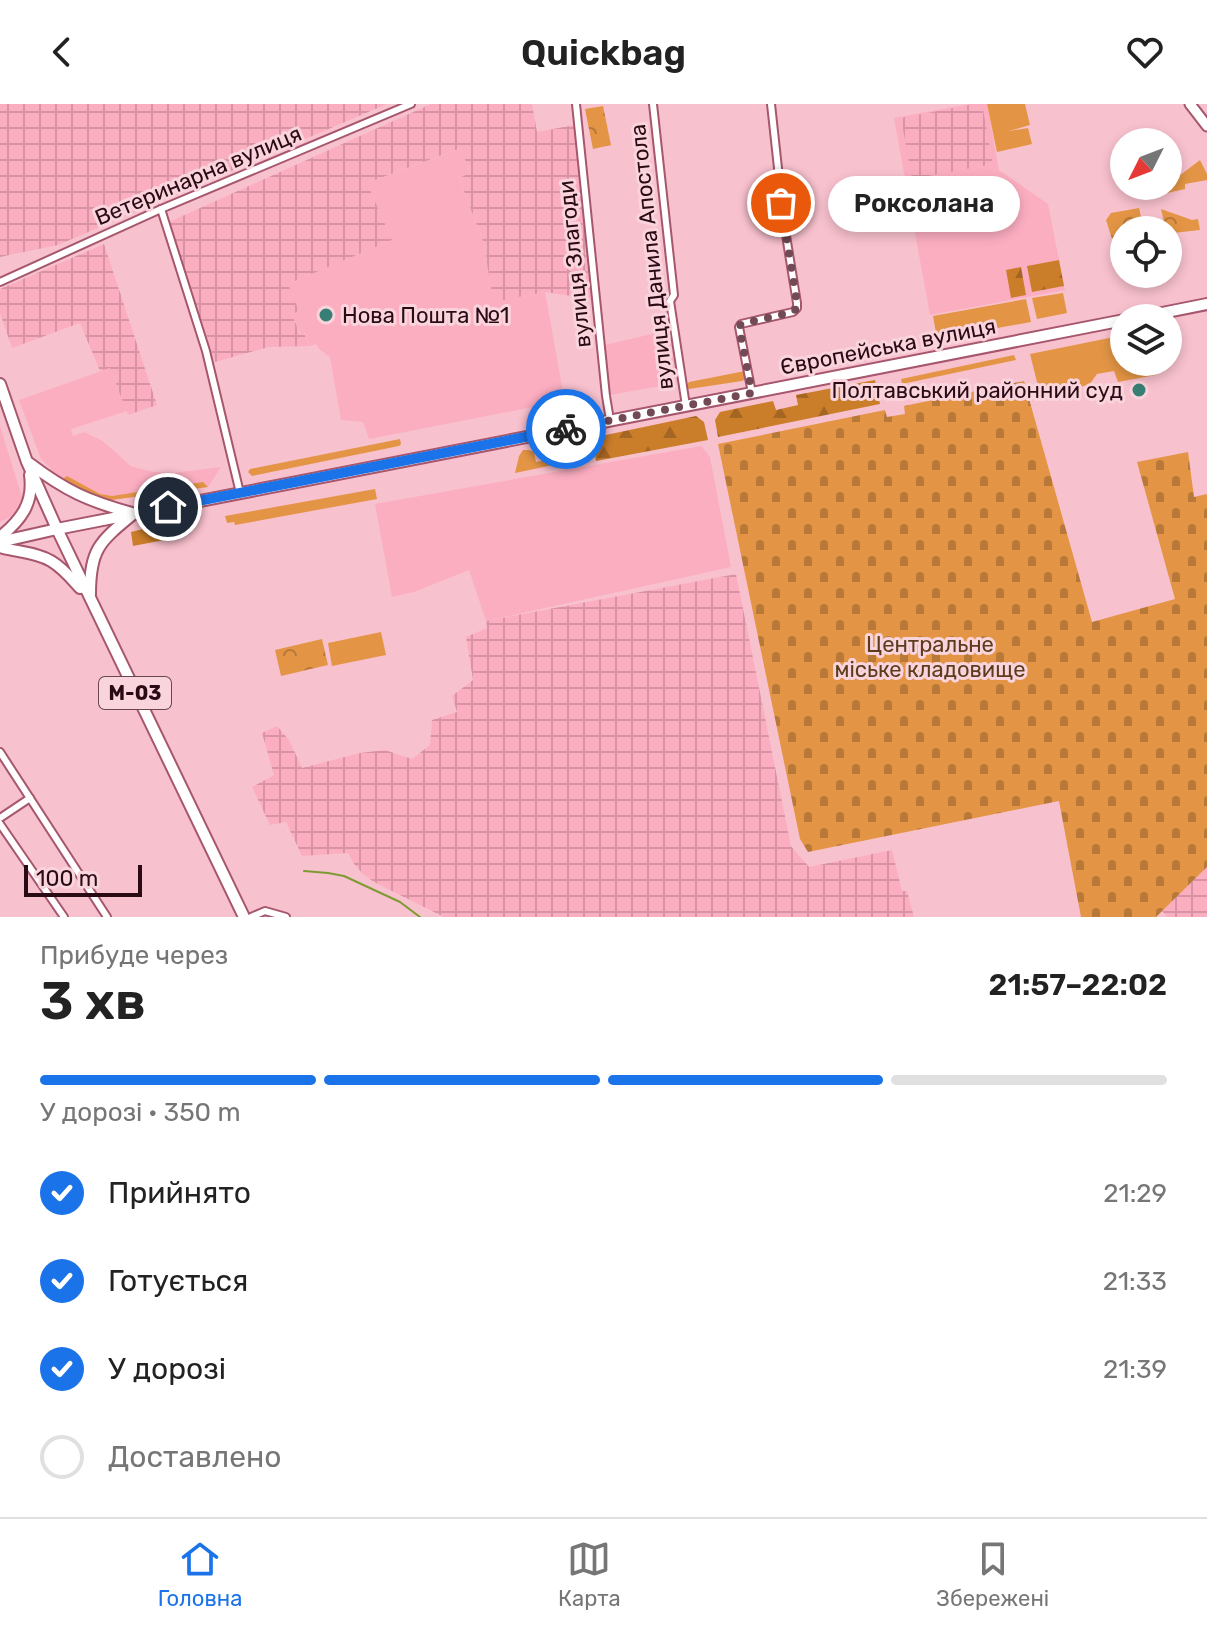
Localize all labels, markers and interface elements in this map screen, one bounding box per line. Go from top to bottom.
icon: back [40,30,84,74]
icon: heart [1123,30,1167,74]
text: Quickbag [521,31,686,74]
street label: Ветеринарна вулиця [91,120,306,231]
street label: вулиця Данила Апостола [624,123,679,391]
north arrow [1110,128,1182,200]
map controls [1110,128,1182,376]
pin [747,169,815,237]
callout: Роксолана [829,175,1021,231]
street label: вулиця Злагоди [552,179,597,349]
icon: bag [759,181,803,225]
text: Роксолана [854,188,994,219]
button: locate [1110,216,1182,288]
place label: Нова Пошта №1 [342,302,510,329]
button: layers [1110,304,1182,376]
marker: Нова Пошта №1 [317,306,335,324]
street label: Європейська вулиця [778,312,998,381]
place label: Полтавський районний суд [832,377,1123,404]
marker: Полтавський районний суд [1130,381,1148,399]
courier [526,389,606,469]
icon: bike [544,407,588,451]
pin [134,473,202,541]
icon: home [146,485,190,529]
park label: Центральне міське кладовище [835,631,1025,683]
road number: М-03 [99,677,171,709]
scale bar [24,861,142,897]
text: 100 m [36,865,98,892]
text: Прибуде через [40,940,228,971]
text: 21:57–22:02 [989,967,1167,1003]
text: 3 хв [40,970,146,1032]
text: У дорозі · 350 m [40,1097,241,1128]
icon: check [40,1171,84,1215]
text: Прийнято [108,1175,251,1211]
text: 21:29 [1103,1178,1167,1209]
icon: check [40,1259,84,1303]
text: Готується [108,1263,248,1299]
text: 21:33 [1103,1266,1167,1297]
icon: check [40,1347,84,1391]
text: У дорозі [108,1351,226,1387]
text: 21:39 [1103,1354,1167,1385]
text: Доставлено [108,1439,281,1475]
tab: Головна [158,1537,242,1612]
tab: Карта [558,1537,621,1612]
tab: Збережені [936,1537,1049,1612]

